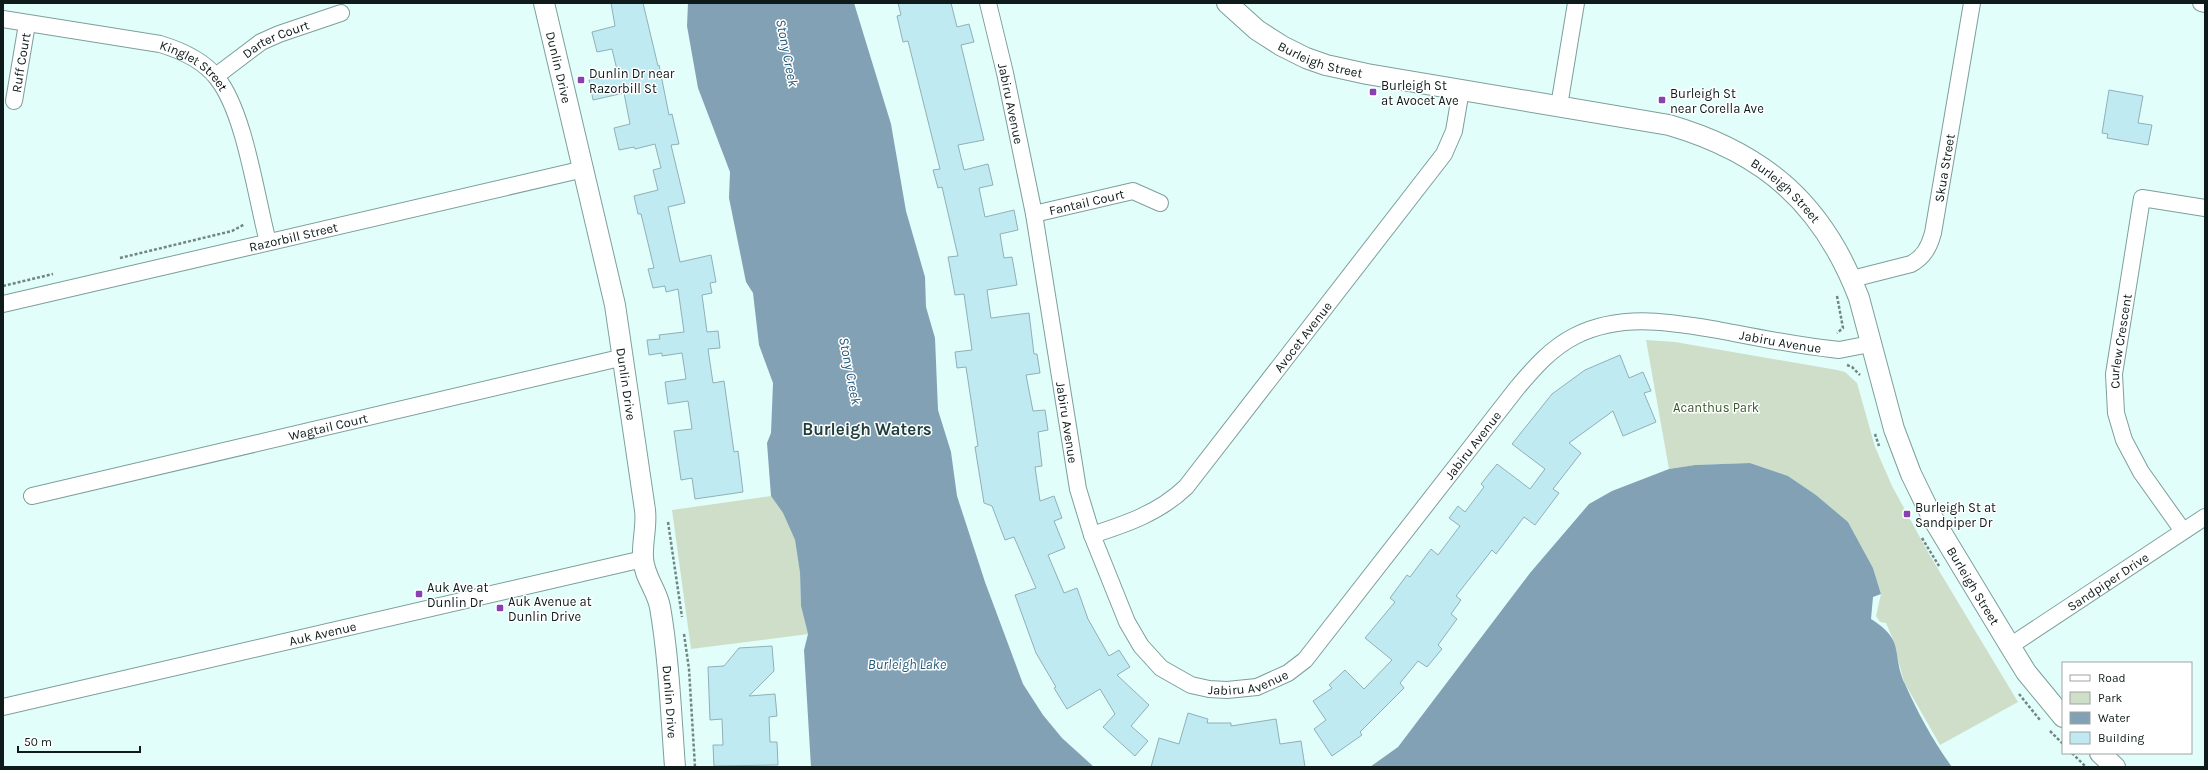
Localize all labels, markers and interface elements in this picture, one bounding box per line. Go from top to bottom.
street label: Darter Court [239,17,311,61]
water label: Stony Creek [772,18,802,89]
street label: Dunlin Drive [543,30,575,105]
street label: Ruff Court [8,31,33,94]
street label: Kinglet Street [158,37,231,94]
street label: Burleigh Street [1276,38,1364,80]
street label: Jabiru Avenue [995,61,1027,146]
place label: Dunlin Dr near Razorbill St [589,66,675,96]
marker: Dunlin Dr near Razorbill St [576,75,586,85]
place label: Burleigh St at Avocet Ave [1381,78,1459,108]
place label: Burleigh St near Corella Ave [1670,86,1764,116]
marker: Burleigh St at Avocet Ave [1368,87,1378,97]
marker: Burleigh St near Corella Ave [1657,95,1667,105]
street label: Skua Street [1931,133,1957,203]
street label: Burleigh Street [1748,155,1824,226]
street label: Fantail Court [1048,186,1126,218]
street label: Razorbill Street [247,219,339,254]
street label: Curlew Crescent [2106,293,2134,389]
street label: Avocet Avenue [1271,298,1335,375]
street label: Jabiru Avenue [1738,327,1823,355]
water label: Stony Creek [835,336,865,407]
street label: Dunlin Drive [614,347,639,422]
street label: Jabiru Avenue [1053,380,1081,465]
park label: Acanthus Park [1673,400,1759,415]
street label: Jabiru Avenue [1441,408,1504,482]
street label: Wagtail Court [287,410,369,443]
district label: Burleigh Waters [802,419,932,439]
place label: Burleigh St at Sandpiper Dr [1915,500,1996,530]
marker: Burleigh St at Sandpiper Dr [1902,509,1912,519]
street label: Burleigh Street [1944,544,2003,628]
street label: Sandpiper Drive [2064,549,2151,614]
place label: Auk Ave at Dunlin Dr [427,580,488,610]
marker: Auk Ave at Dunlin Dr [414,589,424,599]
place label: Auk Avenue at Dunlin Drive [508,594,592,624]
marker: Auk Avenue at Dunlin Drive [495,603,505,613]
street label: Auk Avenue [287,618,358,648]
water label: Burleigh Lake [868,656,947,673]
legend [2062,662,2192,754]
street label: Dunlin Drive [660,665,680,739]
street label: Jabiru Avenue [1208,666,1291,698]
text: Road [2098,671,2126,685]
text: Park [2098,691,2123,705]
text: Water [2098,711,2131,725]
scale bar [18,728,140,754]
text: Building [2098,731,2145,745]
text: 50 m [24,735,52,749]

